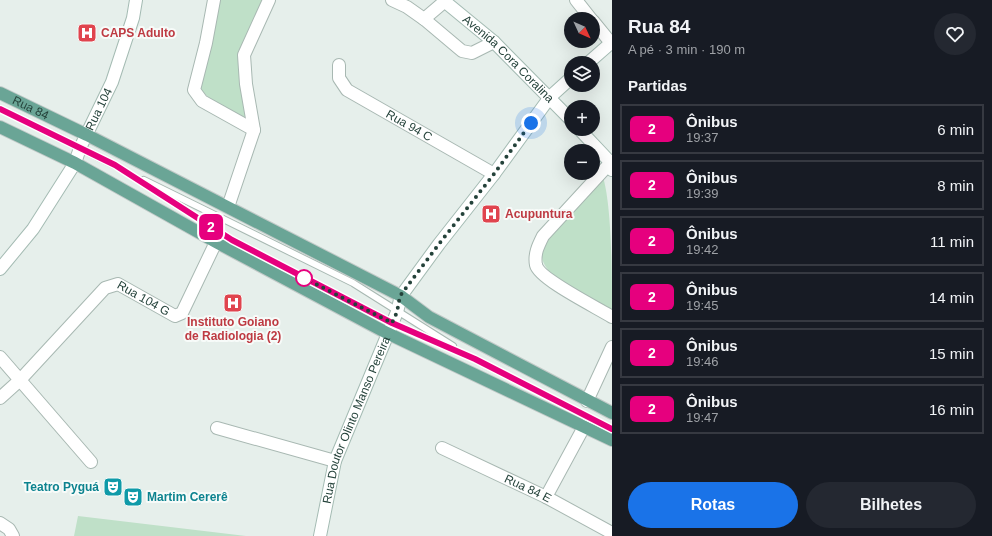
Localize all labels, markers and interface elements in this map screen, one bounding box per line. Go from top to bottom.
street label: Avenida Cora Coralina [460,12,557,106]
north arrow [564,12,600,48]
map controls [564,12,600,180]
button: heart [934,13,976,55]
text: Rua 84 [628,16,690,37]
hospital icon: CAPS Adulto [76,22,98,44]
place label: CAPS Adulto [101,26,175,40]
text: A pé · 3 min · 190 m [628,42,745,57]
button: layers [564,56,600,92]
text: Partidas [628,77,687,94]
street label: Rua 104 [83,85,115,133]
street label: Rua 84 [10,93,51,123]
button: + [564,100,600,136]
street label: Rua 94 C [384,107,435,144]
your location [521,113,541,133]
text: Ônibus [686,113,738,130]
text: 2 [648,121,656,137]
text: 6 min [937,121,974,138]
text: 19:37 [686,130,719,145]
button: − [564,144,600,180]
text: Ônibus [686,169,738,186]
text: 2 [648,177,656,193]
text: 8 min [937,177,974,194]
text: 19:39 [686,186,719,201]
hospital icon: Acupuntura [480,203,502,225]
place label: Acupuntura [505,207,573,221]
line badge: 2 [198,214,224,240]
text: 2 [207,219,215,235]
text: Ônibus [686,225,738,242]
text: 2 [648,233,656,249]
text: 11 min [930,233,974,250]
text: 19:42 [686,242,719,257]
unlabelled marker [295,269,313,287]
street label: Rua 104 G [115,278,172,319]
text: Ônibus [686,281,738,298]
text: 2 [648,289,656,305]
text: 14 min [929,289,974,306]
hospital icon: Instituto Goiano de Radiologia (2) [222,292,244,314]
text: 19:45 [686,298,719,313]
place label: Instituto Goiano de Radiologia (2) [185,315,281,343]
street label: Rua Doutor Olinto Manso Pereira [320,334,393,505]
text: Ônibus [686,337,738,354]
text: 2 [648,345,656,361]
text: 15 min [929,345,974,362]
text: 19:46 [686,354,719,369]
text: Ônibus [686,393,738,410]
text: 2 [648,401,656,417]
text: 16 min [929,401,974,418]
text: 19:47 [686,410,719,425]
street label: Rua 84 E [502,471,554,506]
theatre icon: Teatro Pyguá [102,476,124,498]
place label: Teatro Pyguá [24,480,99,494]
button: Rotas [628,482,798,528]
button: Bilhetes [806,482,976,528]
theatre icon: Martim Cererê [122,486,144,508]
place label: Martim Cererê [147,490,228,504]

